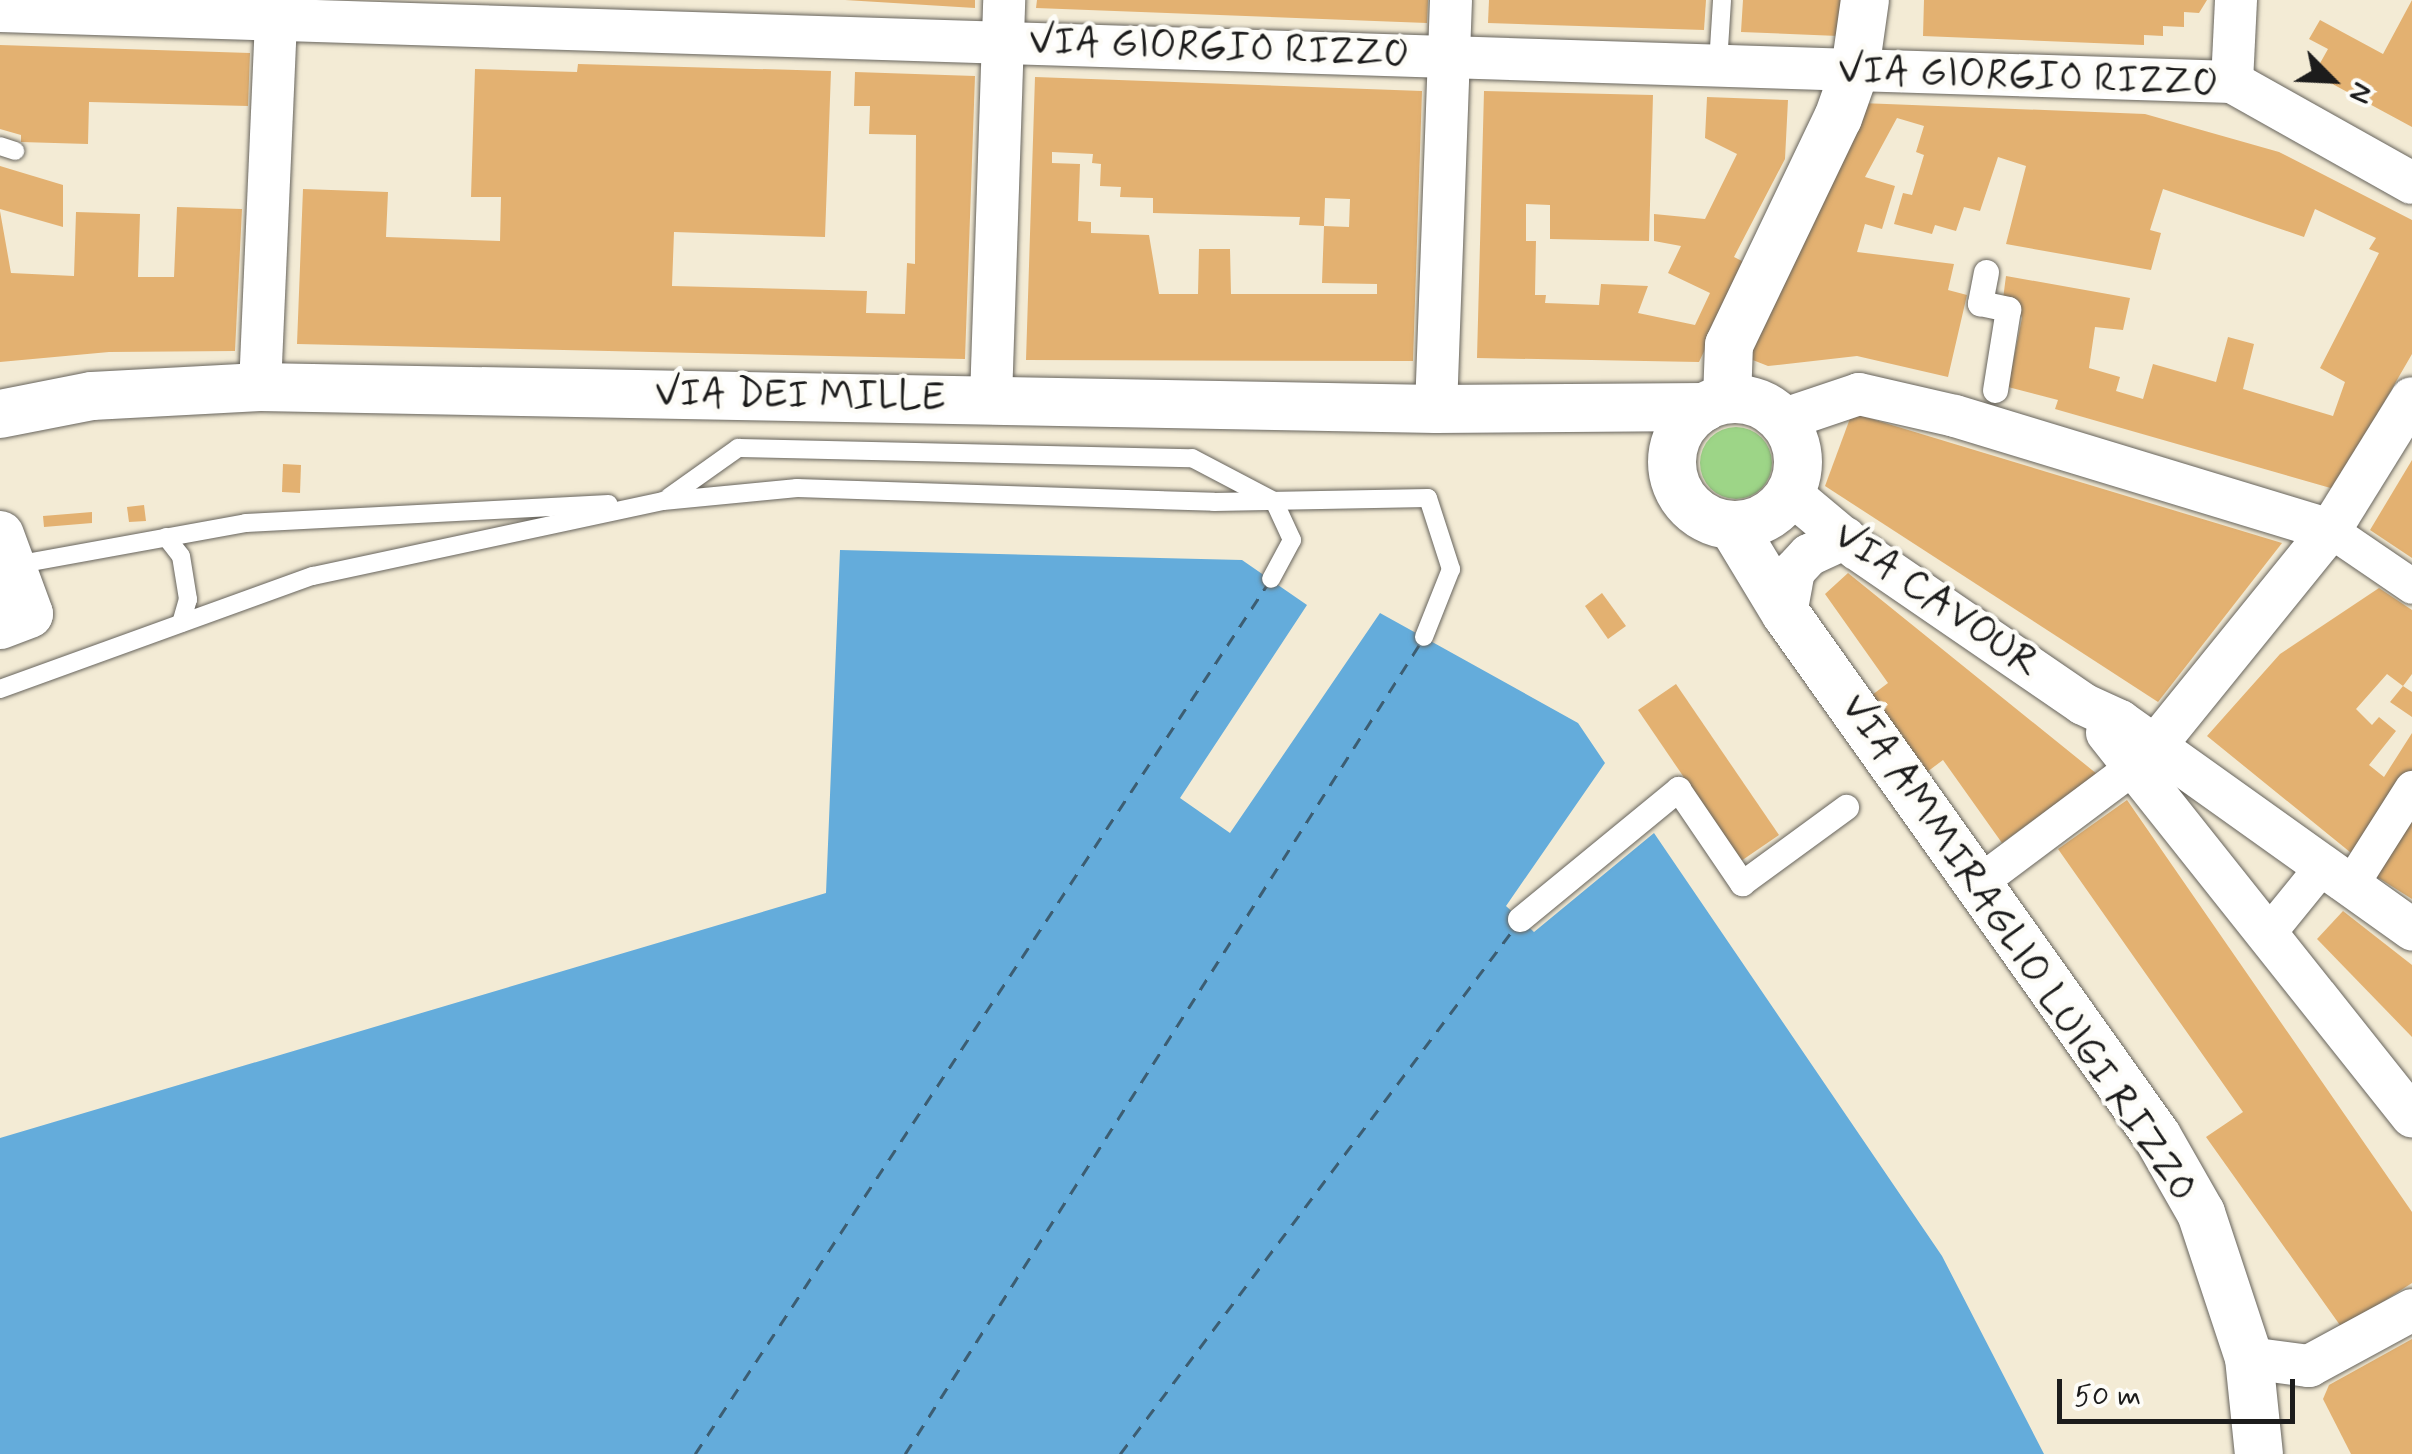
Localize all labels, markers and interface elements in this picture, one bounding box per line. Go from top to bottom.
street label: VIA GIORGIO RIZZO [1028,17,1410,79]
north arrow [2282,30,2382,130]
street label: VIA GIORGIO RIZZO [1837,46,2219,108]
text: N [2339,76,2381,108]
street label: VIA DEI MILLE [651,369,949,423]
street label: VIA CAVOUR [1823,511,2049,689]
street label: VIA AMMIRAGLIO LUIGI RIZZO [1827,682,2209,1214]
scale bar [2062,1359,2300,1421]
text: 50 m [2074,1377,2141,1416]

